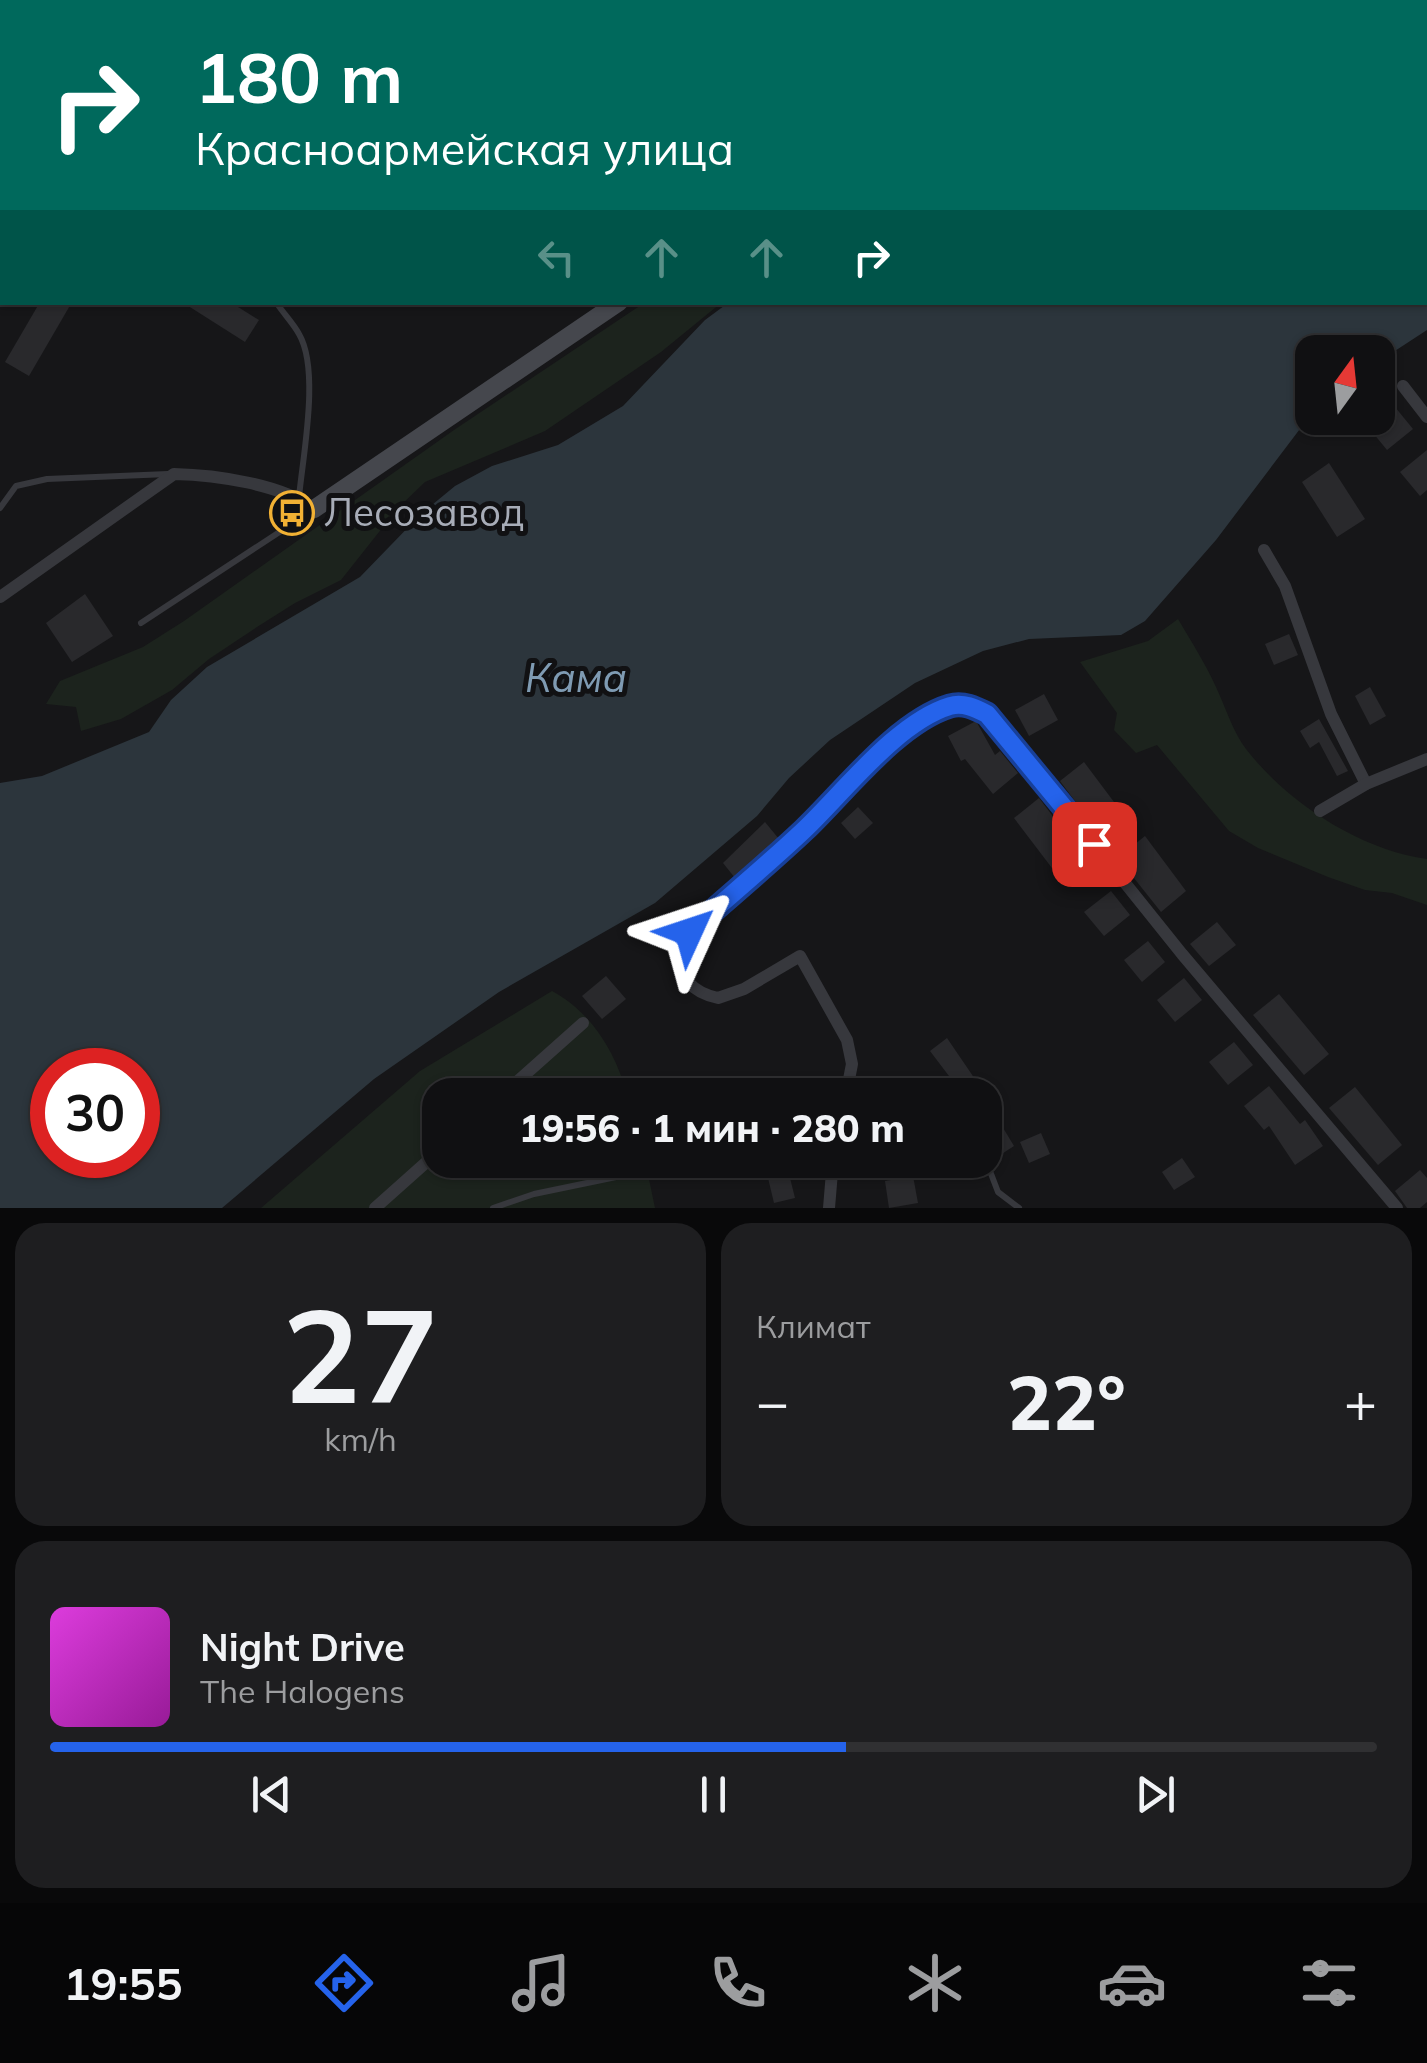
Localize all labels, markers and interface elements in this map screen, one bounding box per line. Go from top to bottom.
text: 180 m [195,33,403,121]
icon: right [30,40,160,170]
text: Красноармейская улица [195,120,734,176]
icon: left [529,230,584,285]
icon: ahead [634,230,689,285]
icon: ahead [739,230,794,285]
icon: right [844,230,899,285]
north arrow [1295,335,1395,435]
map controls [1295,335,1395,435]
place label: Лесозавод [324,488,524,536]
bus stop icon: Лесозавод [269,490,315,536]
water label: Кама [525,652,627,702]
pin [1052,802,1137,887]
icon: arrive [1067,817,1122,872]
position arrow [637,880,741,984]
speed limit sign: 30 [30,1048,160,1178]
text: 19:56 · 1 мин · 280 m [519,1104,905,1152]
text: 27 [282,1272,439,1436]
text: Климат [756,1306,870,1346]
text: 22° [1007,1355,1126,1449]
text: − [756,1367,789,1436]
text: + [1344,1367,1377,1436]
text: km/h [324,1419,397,1459]
text: Night Drive [200,1623,405,1671]
text: The Halogens [200,1671,405,1711]
icon: previous [244,1767,299,1822]
icon: pause [686,1767,741,1822]
icon: next [1128,1767,1183,1822]
icon: directions [309,1948,379,2018]
icon: music [506,1948,576,2018]
icon: phone [703,1948,773,2018]
icon: climate [900,1948,970,2018]
icon: car [1097,1948,1167,2018]
icon: filters [1294,1948,1364,2018]
text: 19:55 [63,1955,183,2011]

